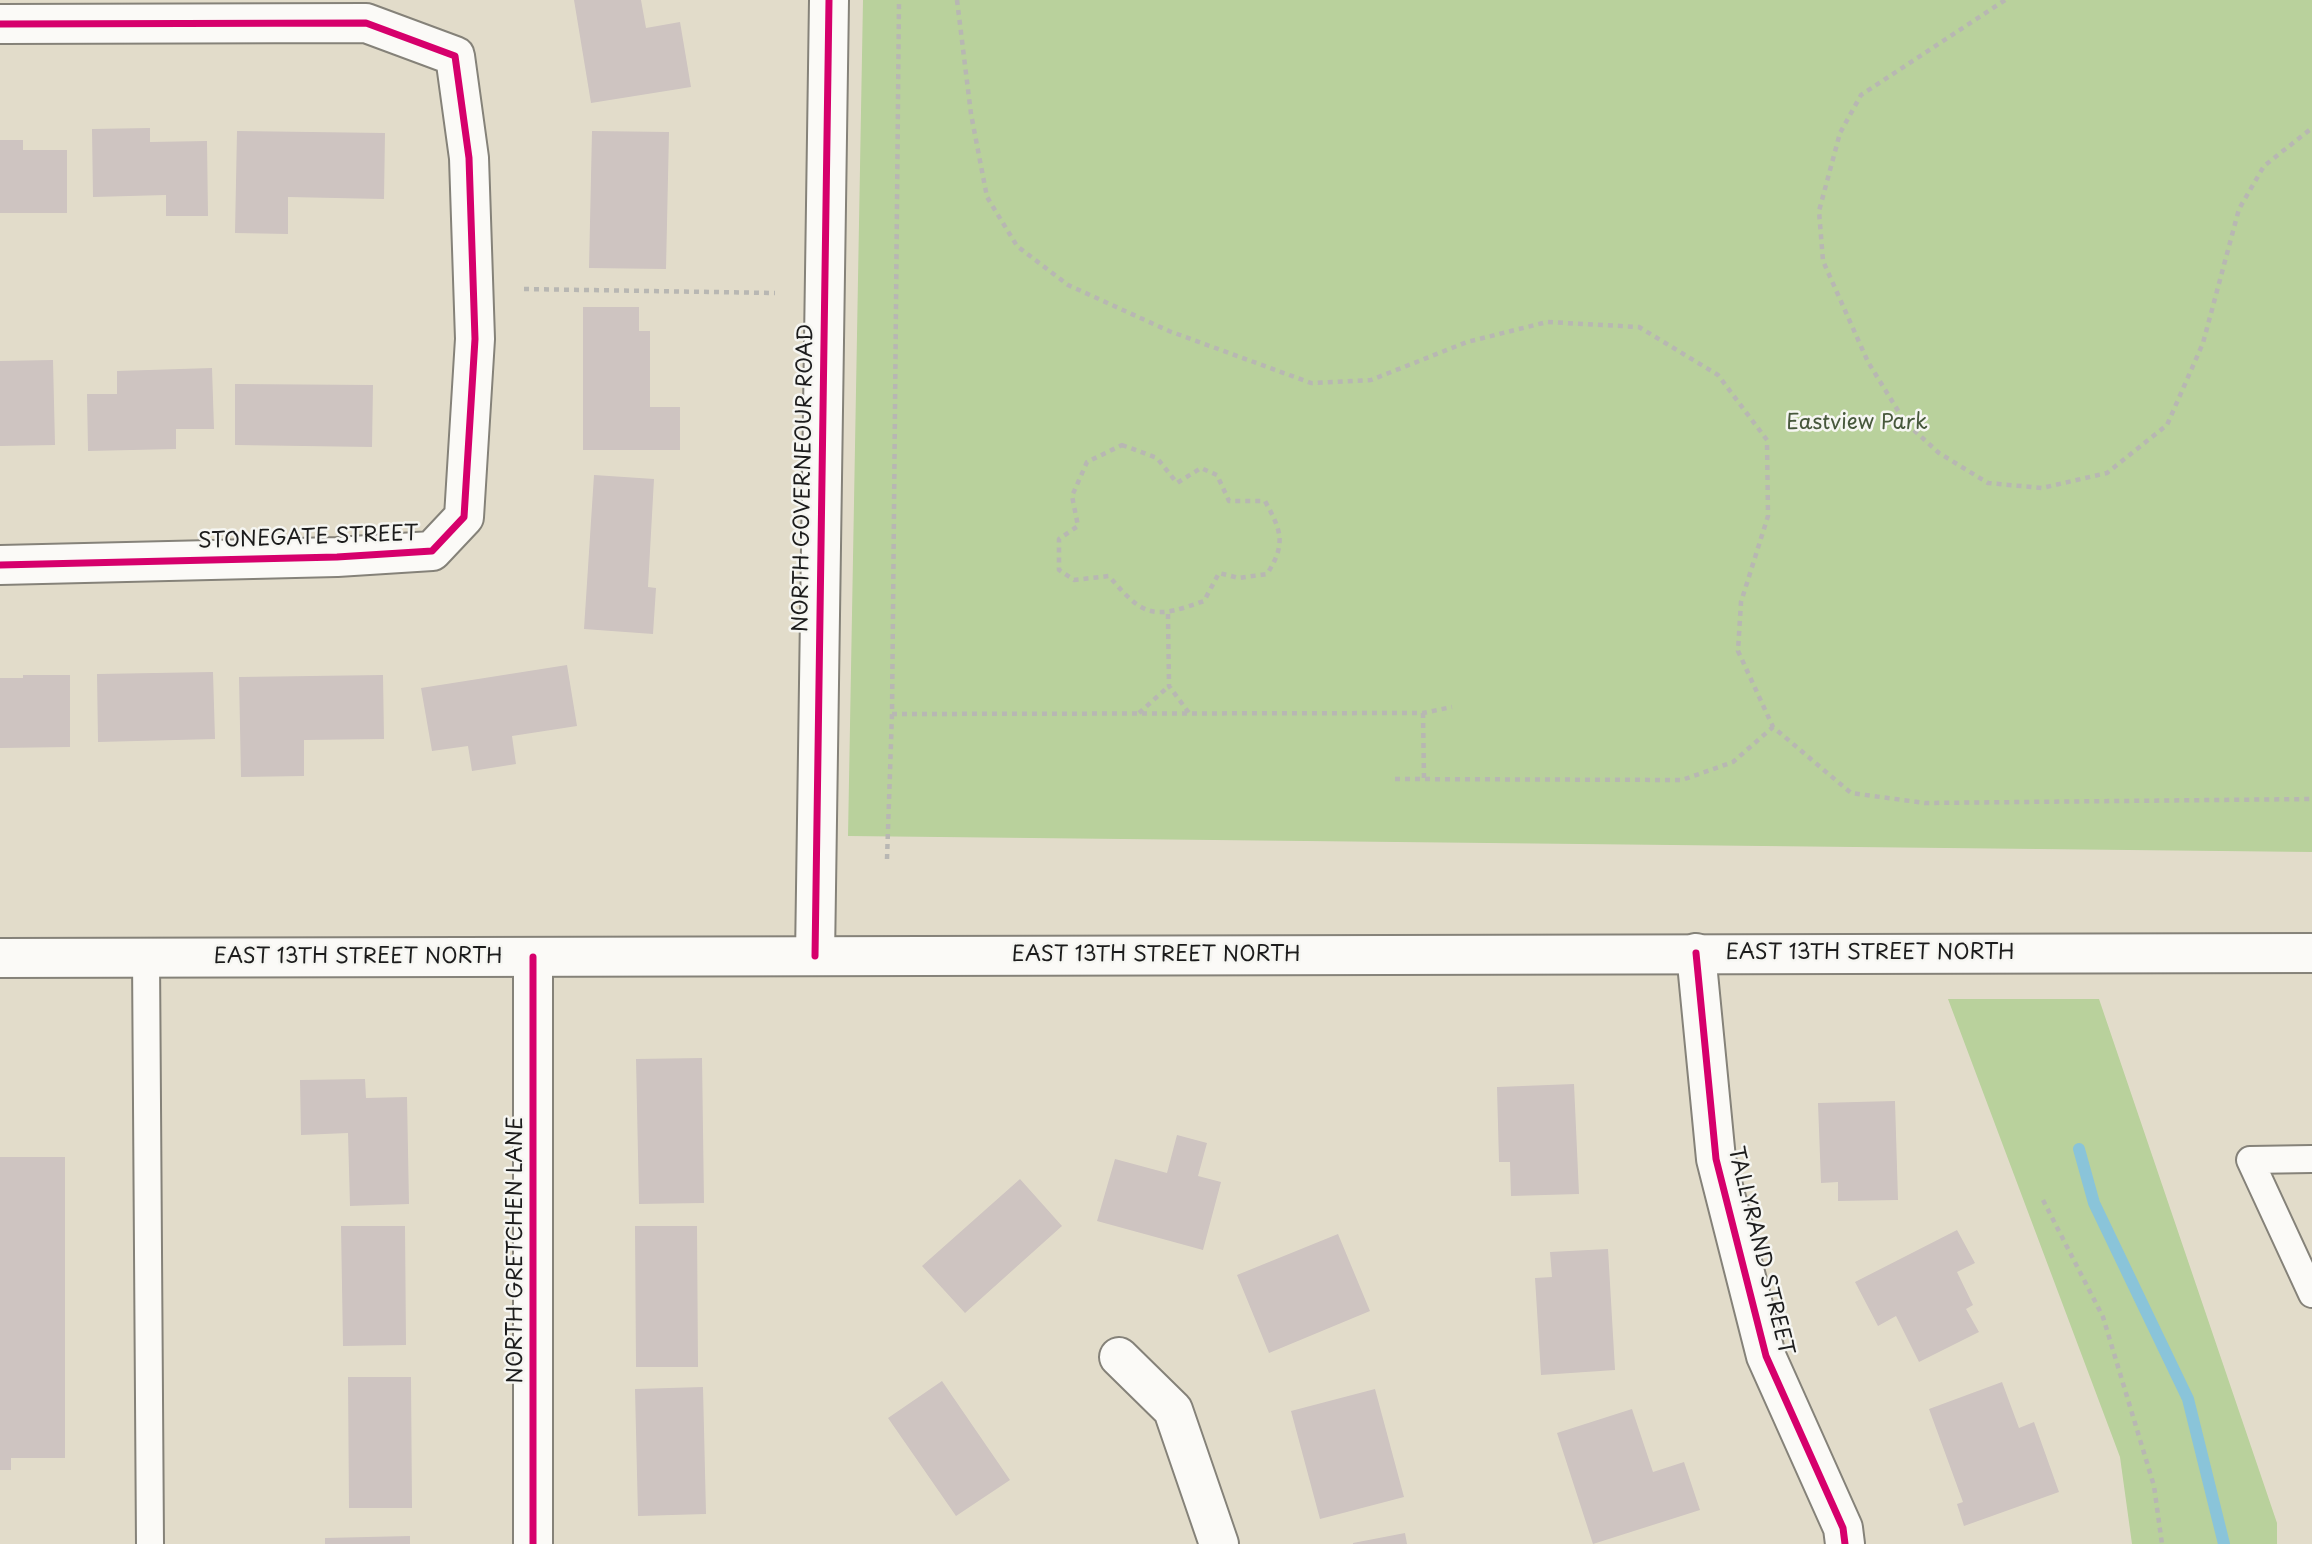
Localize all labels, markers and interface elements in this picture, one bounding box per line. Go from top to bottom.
street label: NORTH GOVERNEOUR ROAD [789,324,819,632]
park label: Eastview Park [1786,410,1928,436]
street label: STONEGATE STREET [197,522,419,554]
street label: EAST 13TH STREET NORTH [1725,940,2015,966]
street label: EAST 13TH STREET NORTH [1011,942,1301,968]
street label: EAST 13TH STREET NORTH [213,944,503,970]
street label: NORTH GRETCHEN LANE [503,1116,529,1384]
street label: TALLYRAND STREET [1722,1144,1798,1358]

